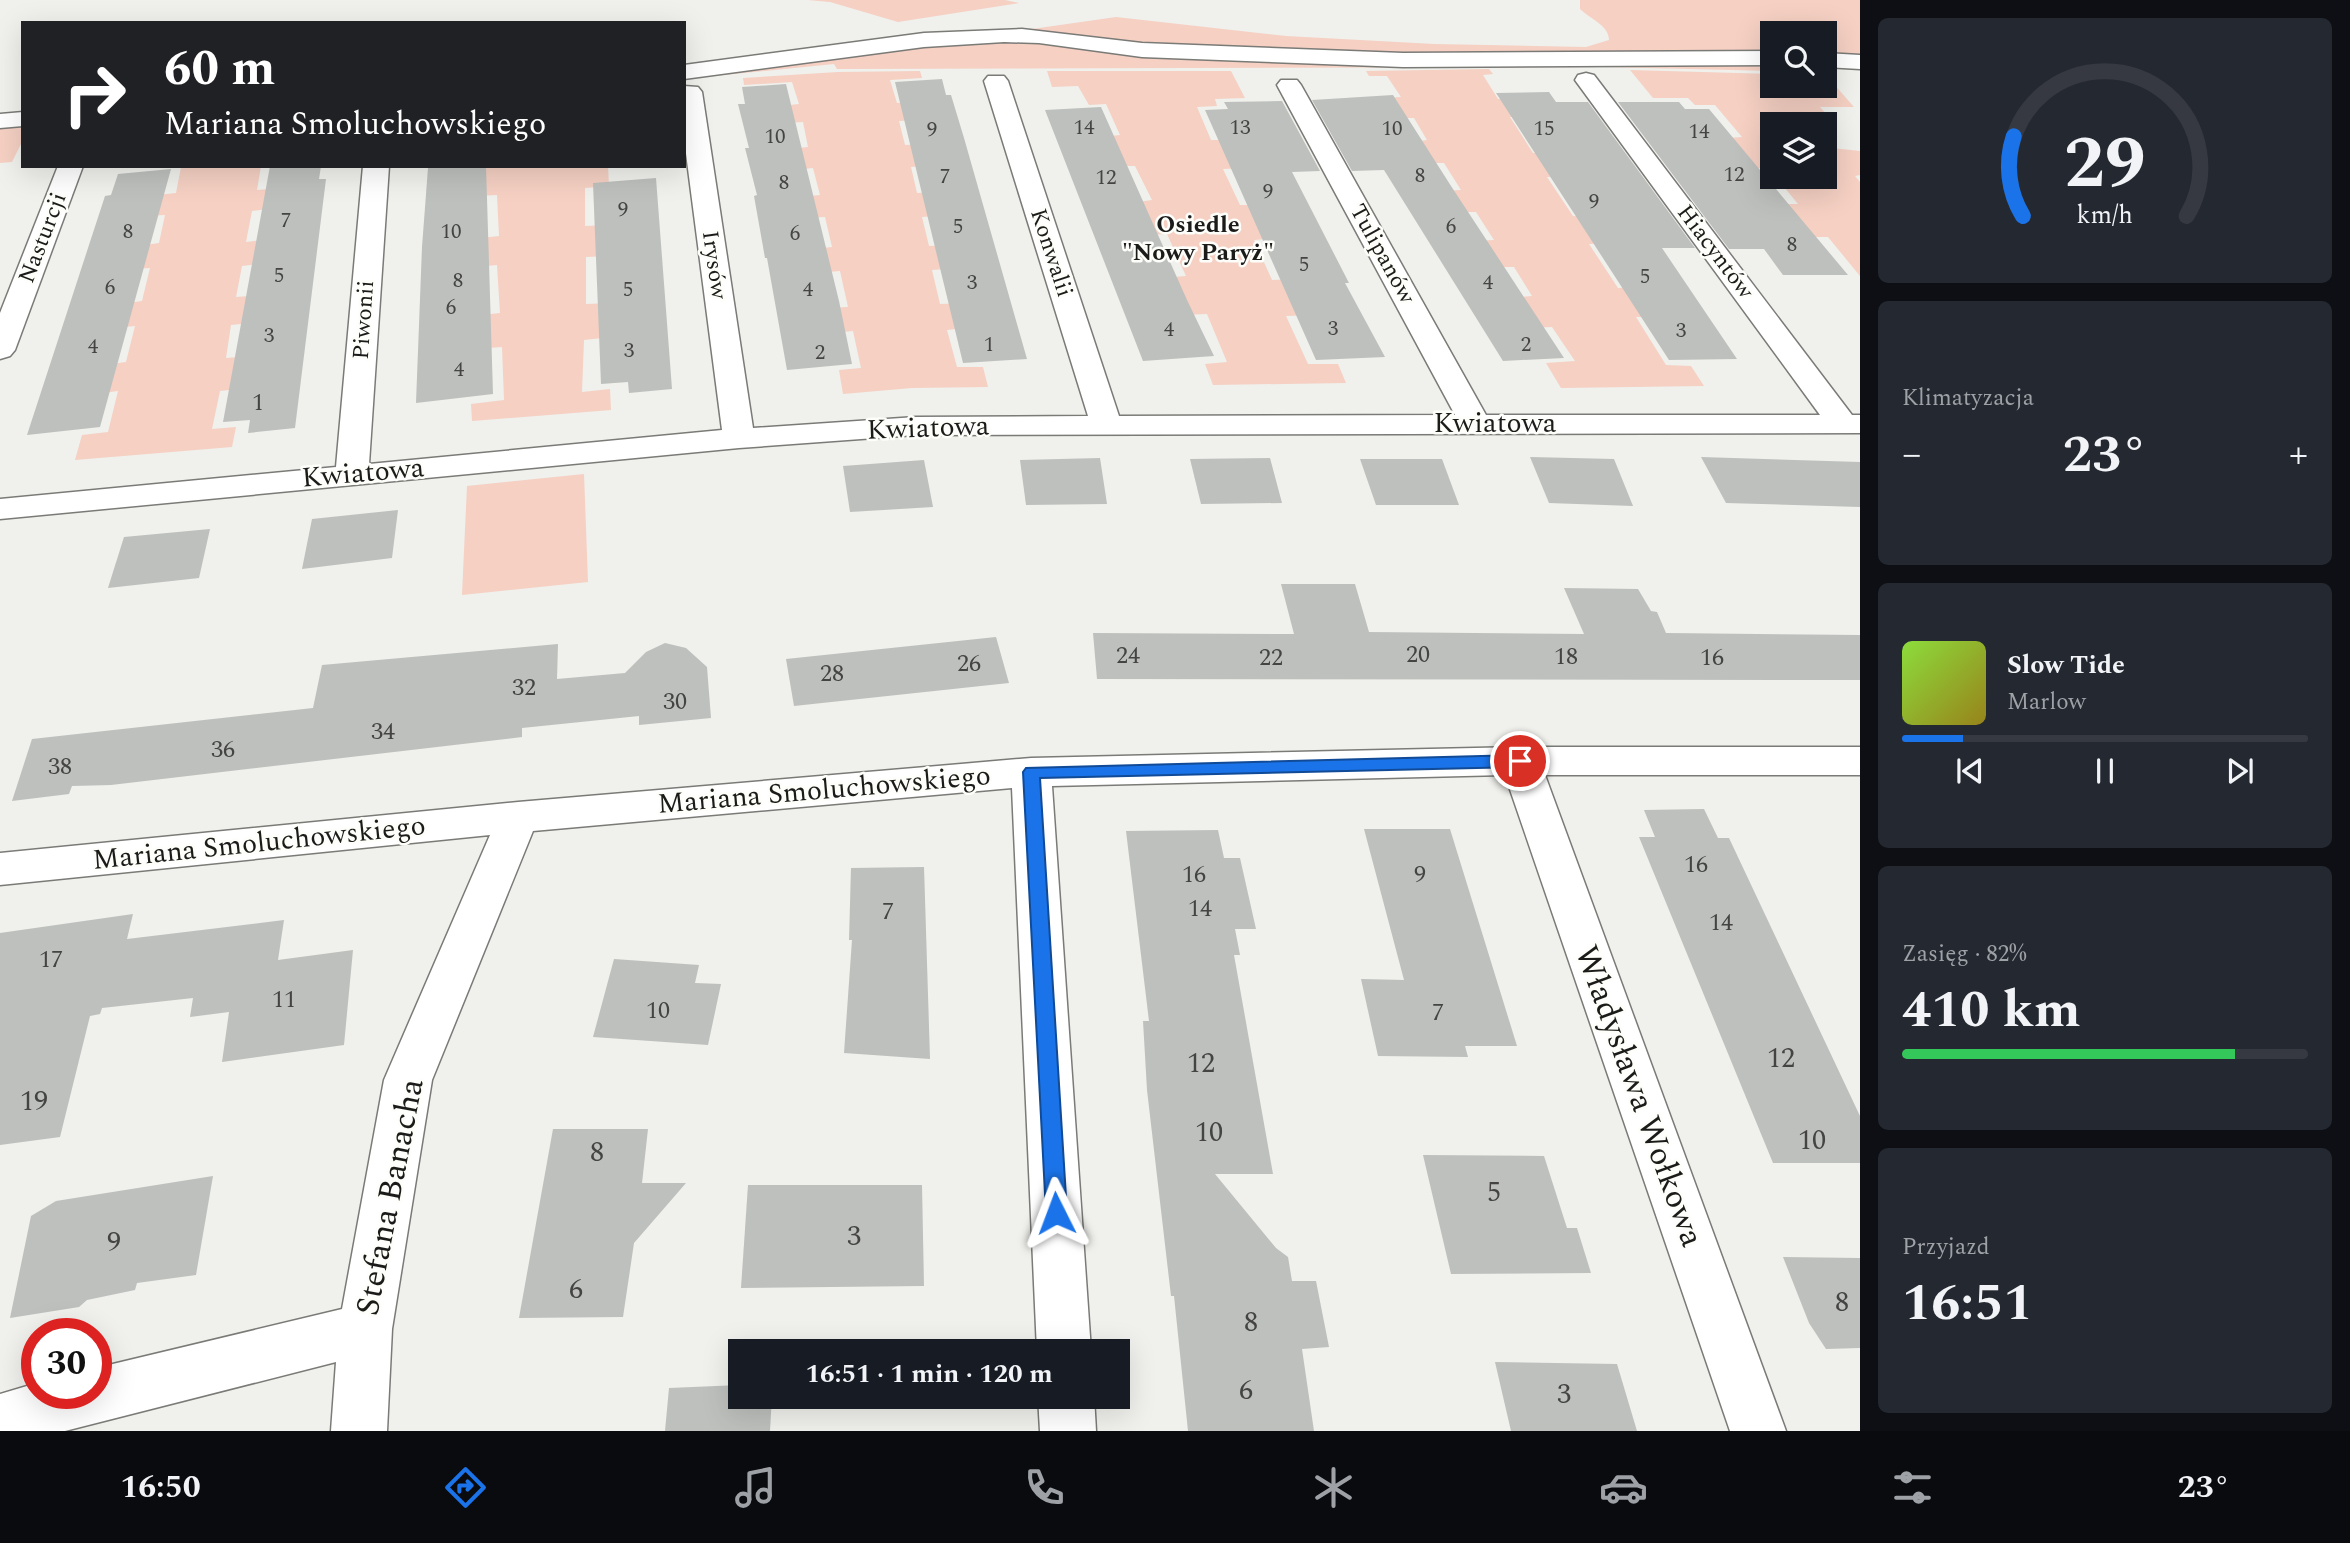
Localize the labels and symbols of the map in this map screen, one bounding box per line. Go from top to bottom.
house number: 14 [1074,112,1095,144]
house number: 13 [1230,112,1251,144]
house number: 10 [1382,113,1403,145]
house number: 15 [1534,113,1555,145]
house number: 9 [927,114,937,146]
house number: 14 [1689,116,1710,148]
house number: 10 [765,121,786,153]
house number: 12 [1724,159,1745,191]
house number: 8 [1415,160,1425,192]
house number: 7 [940,161,950,193]
house number: 12 [1096,162,1117,194]
house number: 8 [779,167,789,199]
house number: 9 [1263,176,1273,208]
house number: 9 [1589,186,1599,218]
street label: Nasturcji [10,188,76,288]
house number: 9 [618,194,628,226]
street label: Hiacyntów [1668,197,1763,307]
street label: Tulipanów [1340,198,1424,311]
street label: Konwalii [1020,204,1082,302]
house number: 7 [281,205,291,237]
district label: Osiedle "Nowy Paryż" [1122,207,1274,271]
house number: 5 [953,211,963,243]
house number: 6 [1446,211,1456,243]
house number: 8 [123,216,133,248]
house number: 10 [441,216,462,248]
house number: 6 [790,218,800,250]
street label: Irysów [692,228,736,302]
house number: 8 [1787,229,1797,261]
house number: 5 [1299,249,1309,281]
house number: 5 [274,260,284,292]
house number: 5 [1640,261,1650,293]
house number: 8 [453,265,463,297]
house number: 3 [967,267,978,299]
house number: 4 [1483,267,1494,299]
house number: 6 [105,272,115,304]
house number: 5 [623,274,633,306]
house number: 4 [803,274,814,306]
street label: Piwonii [344,279,384,361]
house number: 6 [446,292,456,324]
house number: 3 [1328,313,1339,345]
house number: 4 [1164,314,1175,346]
house number: 3 [1676,315,1687,347]
house number: 3 [264,320,275,352]
house number: 1 [984,329,994,361]
house number: 2 [1521,329,1531,361]
house number: 4 [88,331,99,363]
house number: 3 [624,335,635,367]
house number: 2 [815,337,825,369]
house number: 4 [454,354,465,386]
house number: 1 [252,385,264,421]
street label: Kwiatowa [1434,402,1557,445]
street label: Kwiatowa [866,404,990,452]
street label: Kwiatowa [300,446,426,500]
house number: 20 [1406,637,1430,673]
house number: 24 [1116,638,1140,674]
house number: 18 [1554,639,1578,675]
house number: 22 [1259,640,1283,676]
house number: 16 [1700,640,1724,676]
house number: 26 [957,646,981,682]
house number: 28 [820,656,844,692]
house number: 32 [512,670,536,706]
house number: 30 [663,684,687,720]
house number: 34 [371,714,395,750]
pin [1490,731,1550,791]
house number: 36 [211,732,235,768]
house number: 38 [48,749,72,785]
street label: Mariana Smoluchowskiego [656,754,992,826]
street label: Mariana Smoluchowskiego [90,804,428,882]
house number: 16 [1684,847,1708,883]
house number: 16 [1182,857,1206,893]
house number: 9 [1414,857,1426,893]
house number: 14 [1188,891,1212,927]
house number: 7 [882,894,894,930]
house number: 14 [1709,905,1733,941]
street label: Władysława Wołkowa [1561,938,1717,1254]
house number: 17 [39,942,63,978]
house number: 11 [272,982,296,1018]
house number: 10 [646,993,670,1029]
house number: 7 [1432,995,1444,1031]
house number: 12 [1767,1037,1795,1080]
house number: 12 [1187,1042,1215,1085]
street label: Stefana Banacha [343,1074,437,1320]
house number: 19 [20,1080,48,1123]
house number: 10 [1195,1111,1223,1154]
house number: 10 [1798,1119,1826,1162]
house number: 8 [590,1131,604,1174]
house number: 5 [1487,1171,1501,1214]
position arrow [1019,1176,1093,1250]
house number: 3 [847,1215,861,1258]
house number: 9 [107,1221,121,1264]
house number: 6 [569,1268,583,1311]
house number: 8 [1835,1281,1849,1324]
house number: 8 [1244,1301,1258,1344]
speed limit sign: 30 [21,1318,112,1409]
house number: 6 [1239,1369,1253,1412]
house number: 3 [1557,1373,1571,1416]

